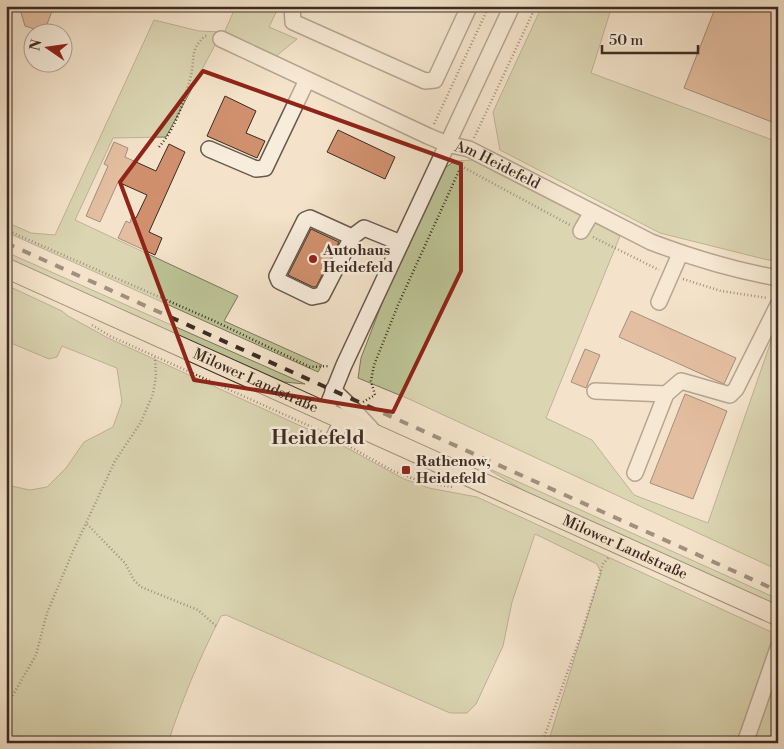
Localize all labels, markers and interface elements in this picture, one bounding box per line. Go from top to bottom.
north arrow [22,22,72,72]
scale bar [602,22,698,54]
text: 50 m [609,31,643,50]
text: N [26,38,46,53]
street label: Am Heidefeld [452,137,544,194]
place label: Autohaus Heidefeld [322,241,394,277]
marker: Autohaus Heidefeld [307,253,319,265]
street label: Milower Landstraße [190,345,321,418]
district label: Heidefeld [271,426,365,451]
place label: Rathenow, Heidefeld [416,452,491,488]
marker: Rathenow, Heidefeld [400,464,412,476]
street label: Milower Landstraße [559,511,690,584]

